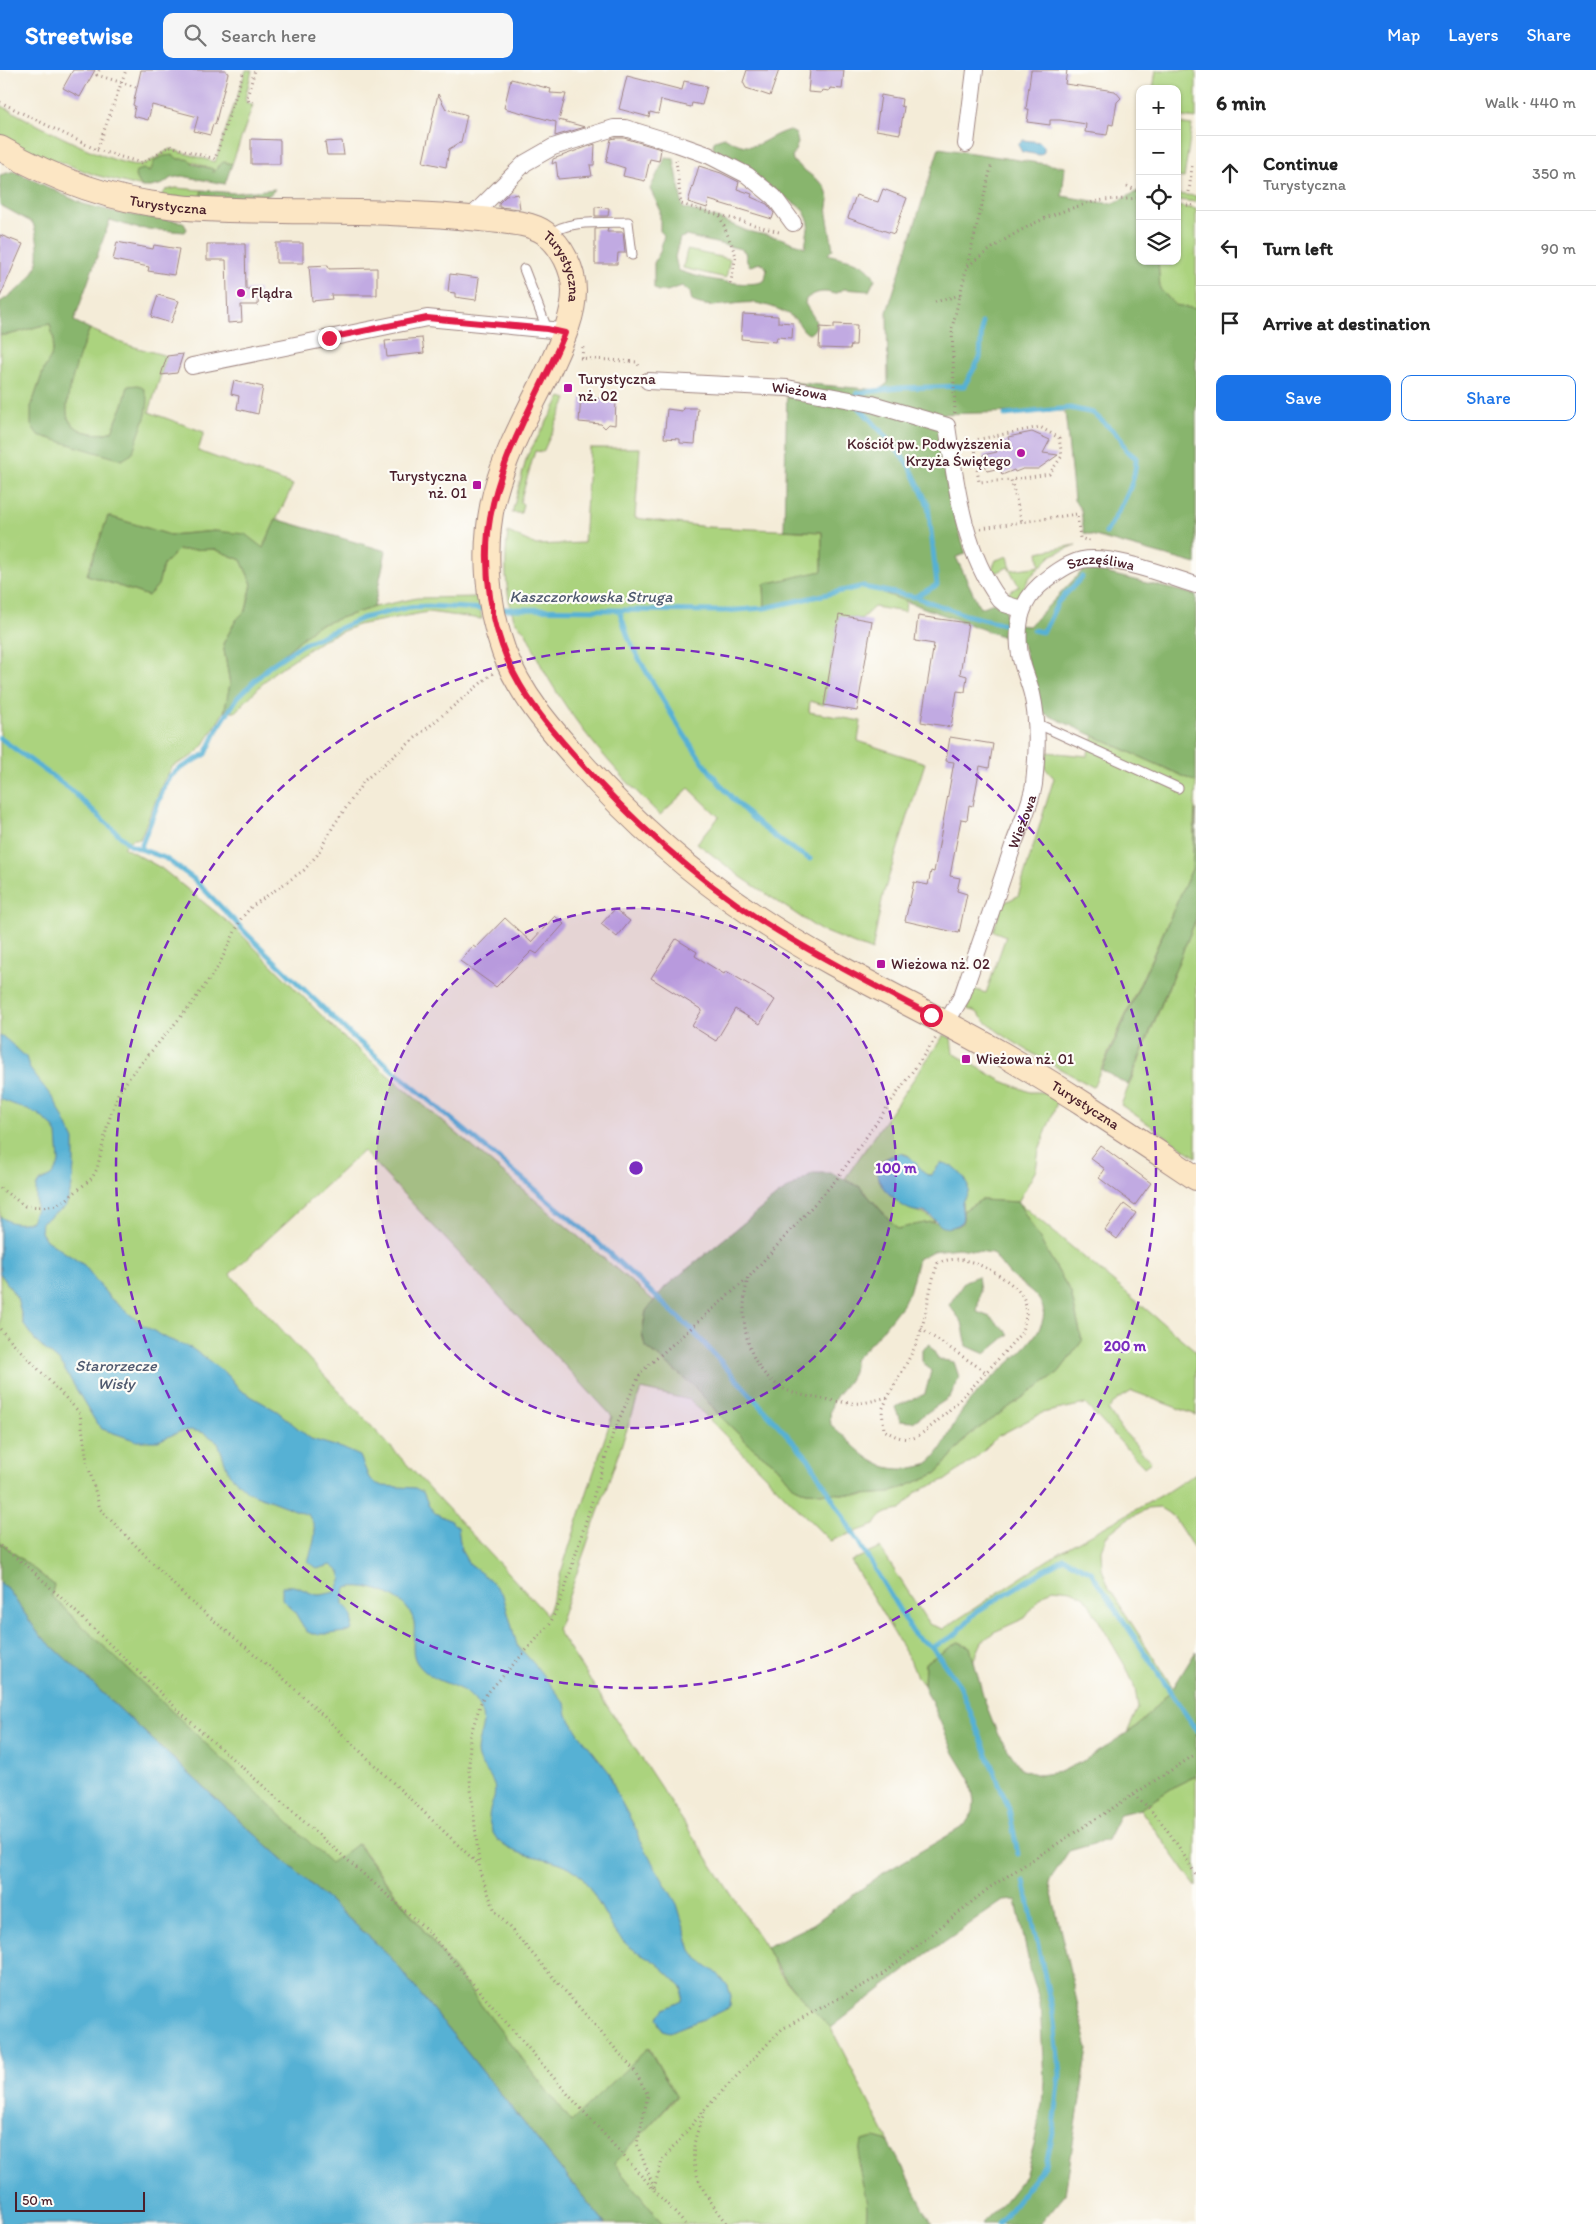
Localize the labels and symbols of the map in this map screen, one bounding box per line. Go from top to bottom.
street label: Turystyczna [128,191,207,218]
street label: Turystyczna [539,226,583,303]
place label: Flądra [251,284,293,302]
marker: Flądra [235,287,247,299]
route end [318,327,341,350]
place label: Turystyczna nż. 02 [578,370,656,405]
street label: Wieżowa [771,378,829,404]
marker: Turystyczna nż. 02 [562,382,574,394]
place label: Kościół pw. Podwyższenia Krzyża Świętego [847,435,1011,470]
marker: Kościół pw. Podwyższenia Krzyża Świętego [1015,447,1027,459]
place label: Turystyczna nż. 01 [389,467,467,502]
marker: Turystyczna nż. 01 [471,479,483,491]
street label: Szczęśliwa [1064,550,1137,575]
water label: Kaszczorkowska Struga [510,587,673,606]
street label: Wieżowa [1004,792,1040,851]
place label: Wieżowa nż. 02 [891,955,990,973]
marker: Wieżowa nż. 02 [875,958,887,970]
route start [920,1004,943,1027]
place label: Wieżowa nż. 01 [976,1050,1074,1068]
marker: Wieżowa nż. 01 [960,1053,972,1065]
street label: Turystyczna [1048,1076,1123,1134]
centre of rings [627,1159,645,1177]
text: 100 m [875,1159,917,1177]
text: 200 m [1104,1337,1147,1355]
water label: Starorzecze Wisły [75,1356,158,1393]
scale bar [15,2189,145,2212]

